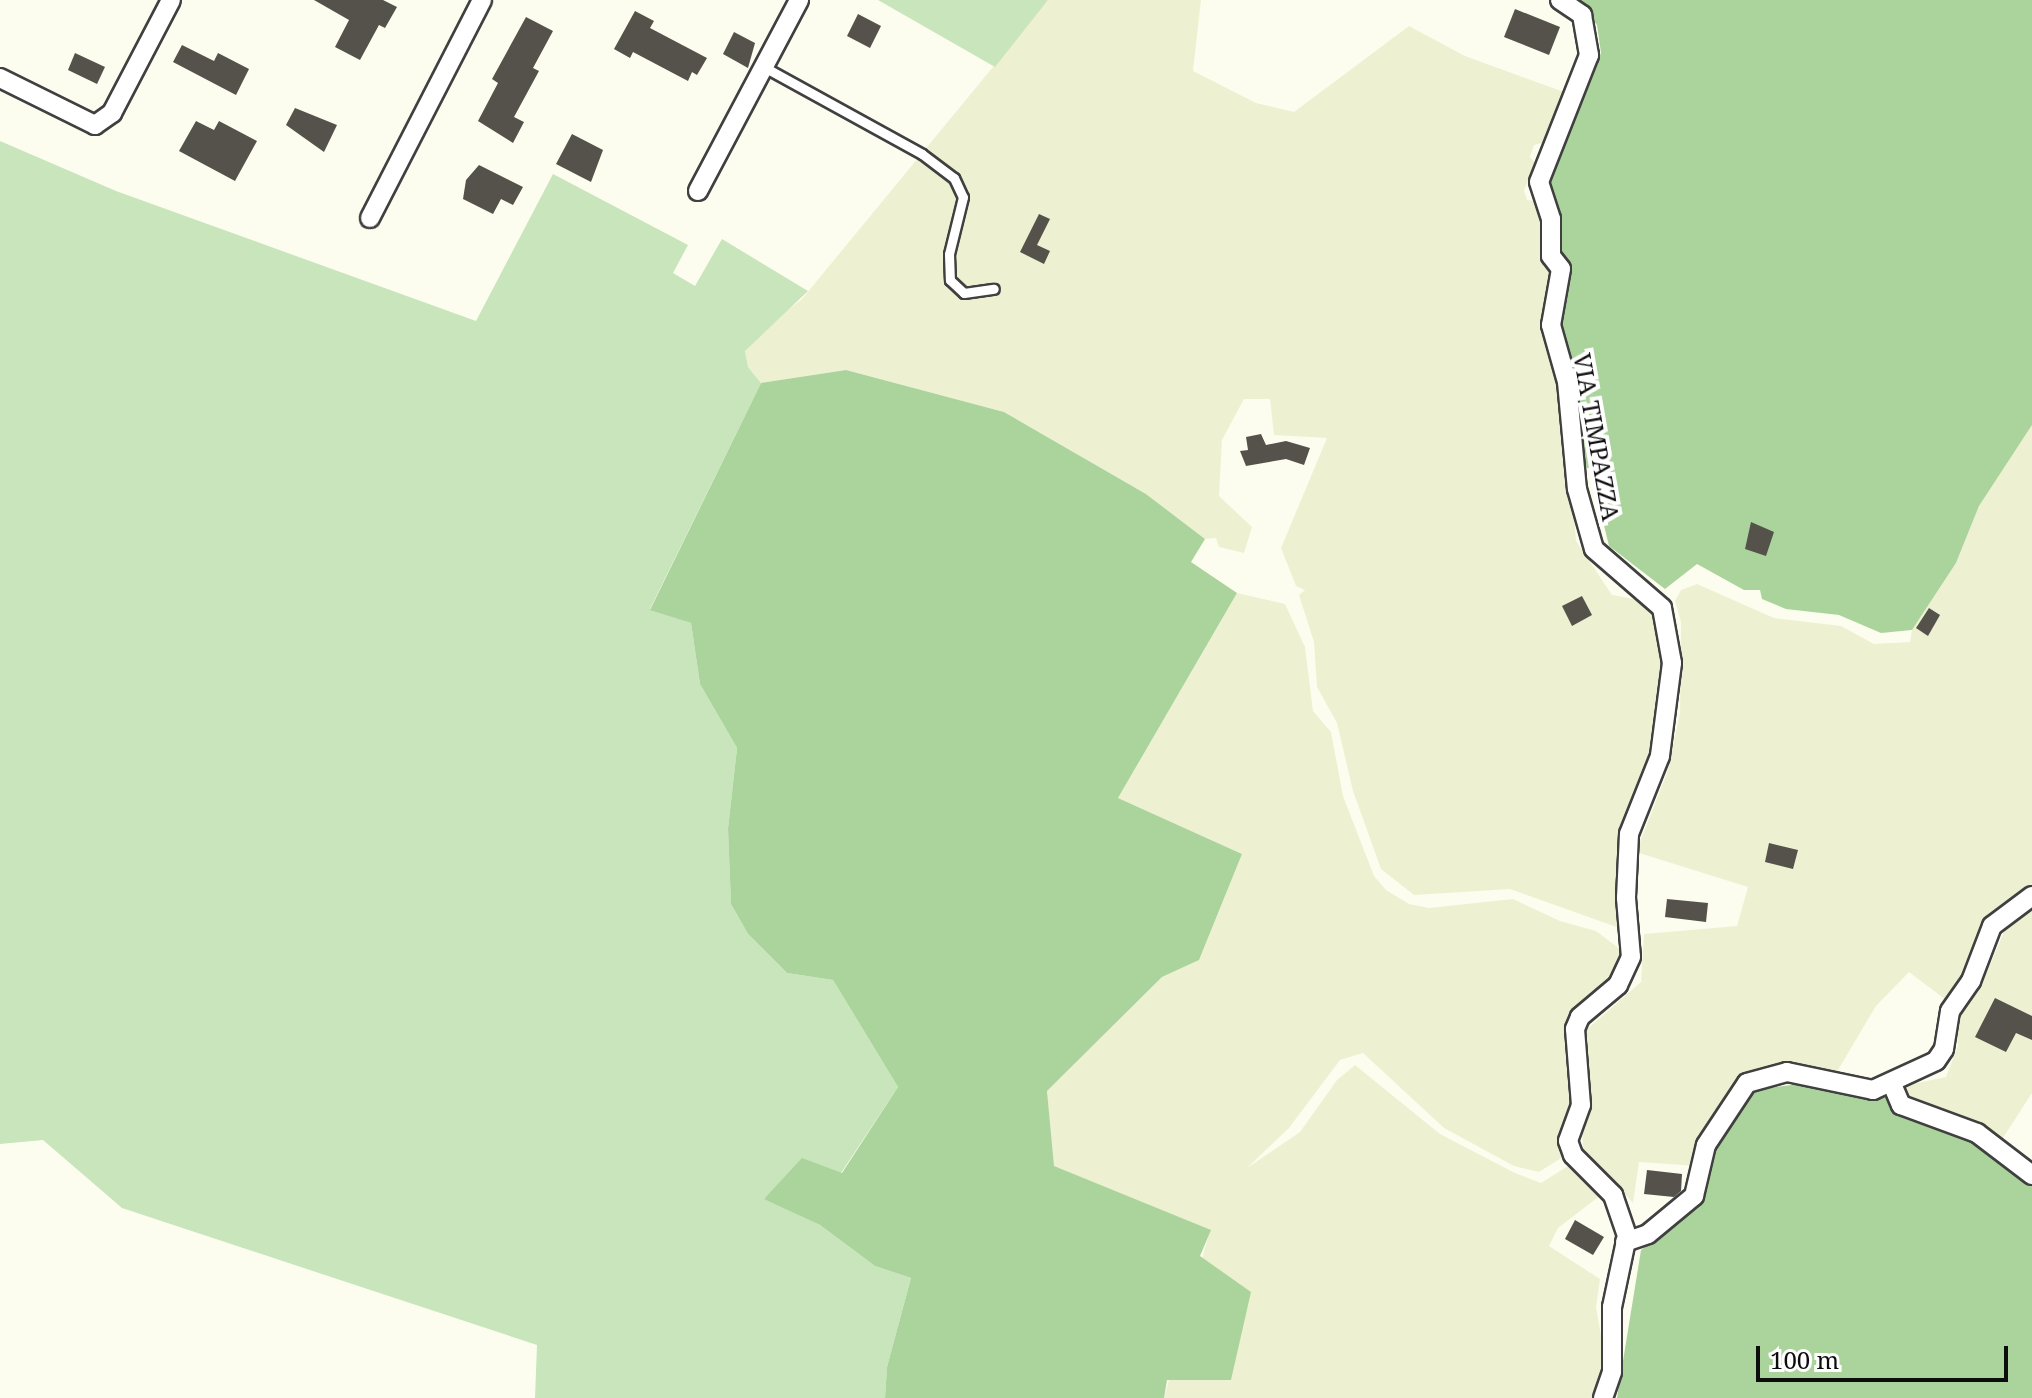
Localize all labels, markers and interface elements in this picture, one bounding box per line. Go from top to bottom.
street label: VIA TIMPAZZA [1568,351,1626,523]
scale bar [1760,1330,2012,1380]
text: 100 m [1770,1343,1839,1376]

